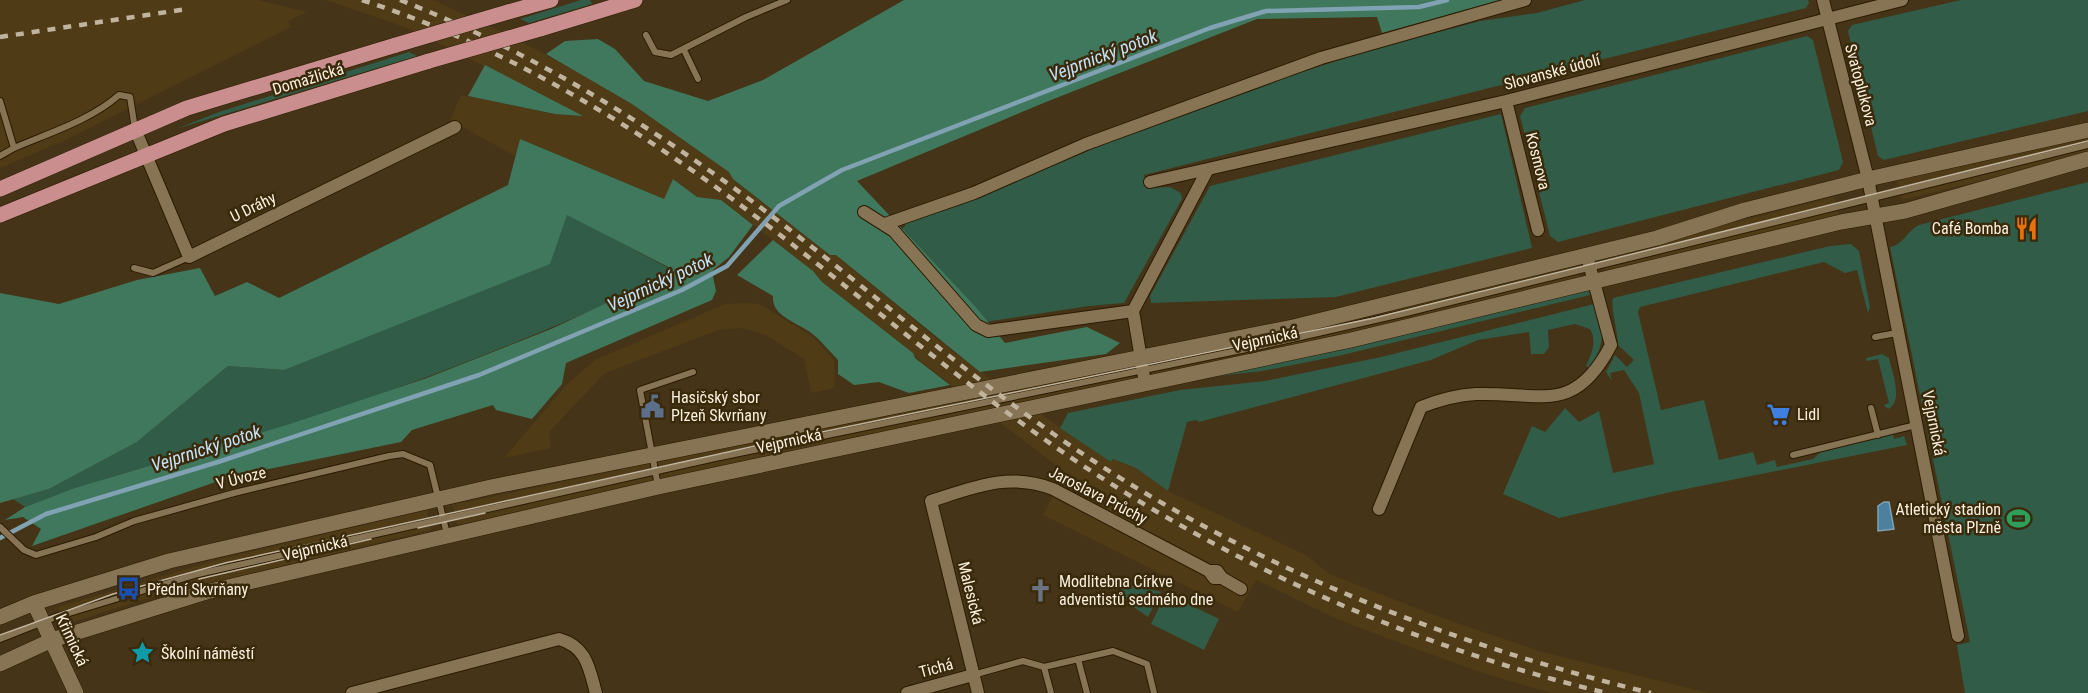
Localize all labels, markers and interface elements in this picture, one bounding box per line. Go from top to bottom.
water label: Vejprnický potok [1046,24,1161,85]
street label: Svatoplukova [1841,42,1881,128]
street label: Slovanské údolí [1502,50,1603,94]
street label: Domažlická [270,59,346,99]
street label: Kosmova [1522,130,1554,192]
street label: U Dráhy [227,188,279,226]
restaurant icon: Café Bomba [2014,215,2040,241]
place label: Café Bomba [1932,219,2009,238]
water label: Vejprnický potok [604,248,717,316]
street label: Vejprnická [1231,323,1299,355]
place label: Hasičský sbor Plzeň Skvrňany [671,388,767,425]
street label: Vejprnická [1918,389,1950,457]
public building icon: Hasičský sbor Plzeň Skvrňany [640,393,666,419]
supermarket icon: Lidl [1766,401,1792,427]
place label: Lidl [1797,405,1820,424]
water label: Vejprnický potok [148,420,265,476]
street label: Vejprnická [755,425,823,457]
street label: Jaroslava Průchy [1046,462,1151,528]
street label: V Úvoze [214,463,268,493]
place label: Atletický stadion města Plzně [1896,500,2001,537]
sports icon: Atletický stadion města Plzně [2006,505,2032,531]
street label: Vejprnická [281,531,349,565]
street label: Malesická [954,560,988,626]
place label: Modlitebna Církve adventistů sedmého dne [1059,572,1213,609]
bus stop icon: Přední Skvrňany [116,576,142,602]
church icon: Modlitebna Církve adventistů sedmého dne [1028,577,1054,603]
place label: Přední Skvrňany [147,580,249,599]
street label: Křimická [52,611,92,669]
place icon: Školní náměstí [130,640,156,666]
place label: Školní náměstí [161,644,255,663]
street label: Tichá [917,654,955,682]

